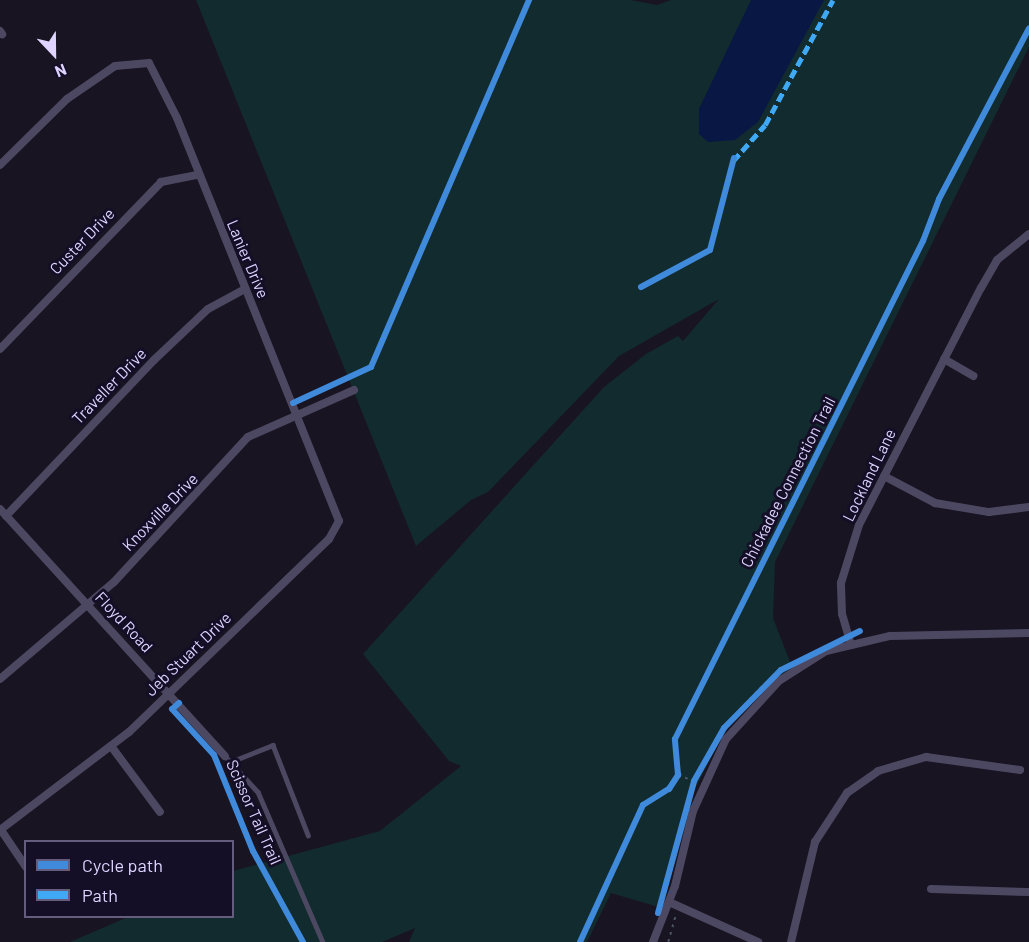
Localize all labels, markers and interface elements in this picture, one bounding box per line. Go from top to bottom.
north arrow [24,24,84,84]
text: N [52,60,69,82]
street label: Custer Drive [46,204,118,278]
street label: Lanier Drive [223,217,273,301]
street label: Traveller Drive [68,344,150,428]
street label: Chickadee Connection Trail [737,394,839,570]
street label: Lockland Lane [838,426,900,524]
street label: Knoxville Drive [118,469,202,555]
street label: Floyd Road [91,588,157,656]
street label: Jeb Stuart Drive [141,608,235,700]
street label: Scissor Tail Trail [222,757,286,867]
legend [24,840,234,918]
text: Cycle path [82,854,163,876]
text: Path [82,884,118,906]

